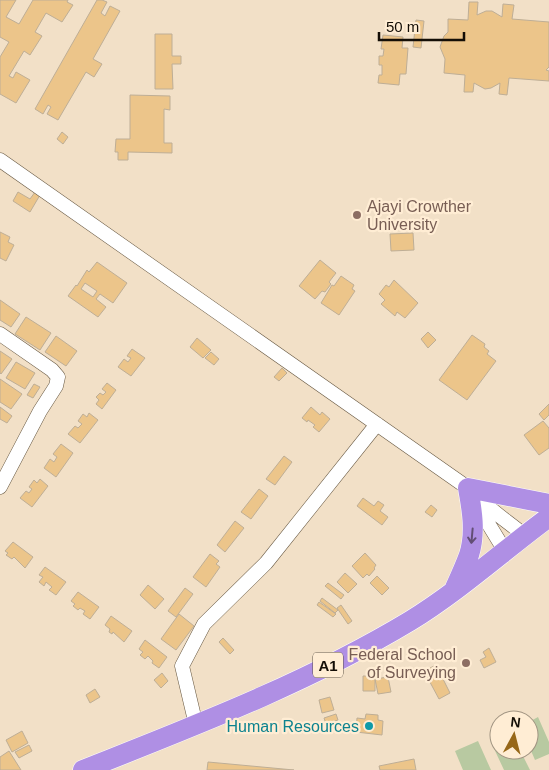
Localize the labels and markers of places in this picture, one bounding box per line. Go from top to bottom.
place label: Ajayi Crowther University [367,198,472,233]
marker: Ajayi Crowther University [351,209,363,221]
place label: Federal School of Surveying [348,646,456,681]
marker: Federal School of Surveying [460,657,472,669]
place label: Human Resources [227,718,359,735]
marker: Human Resources [363,720,375,732]

